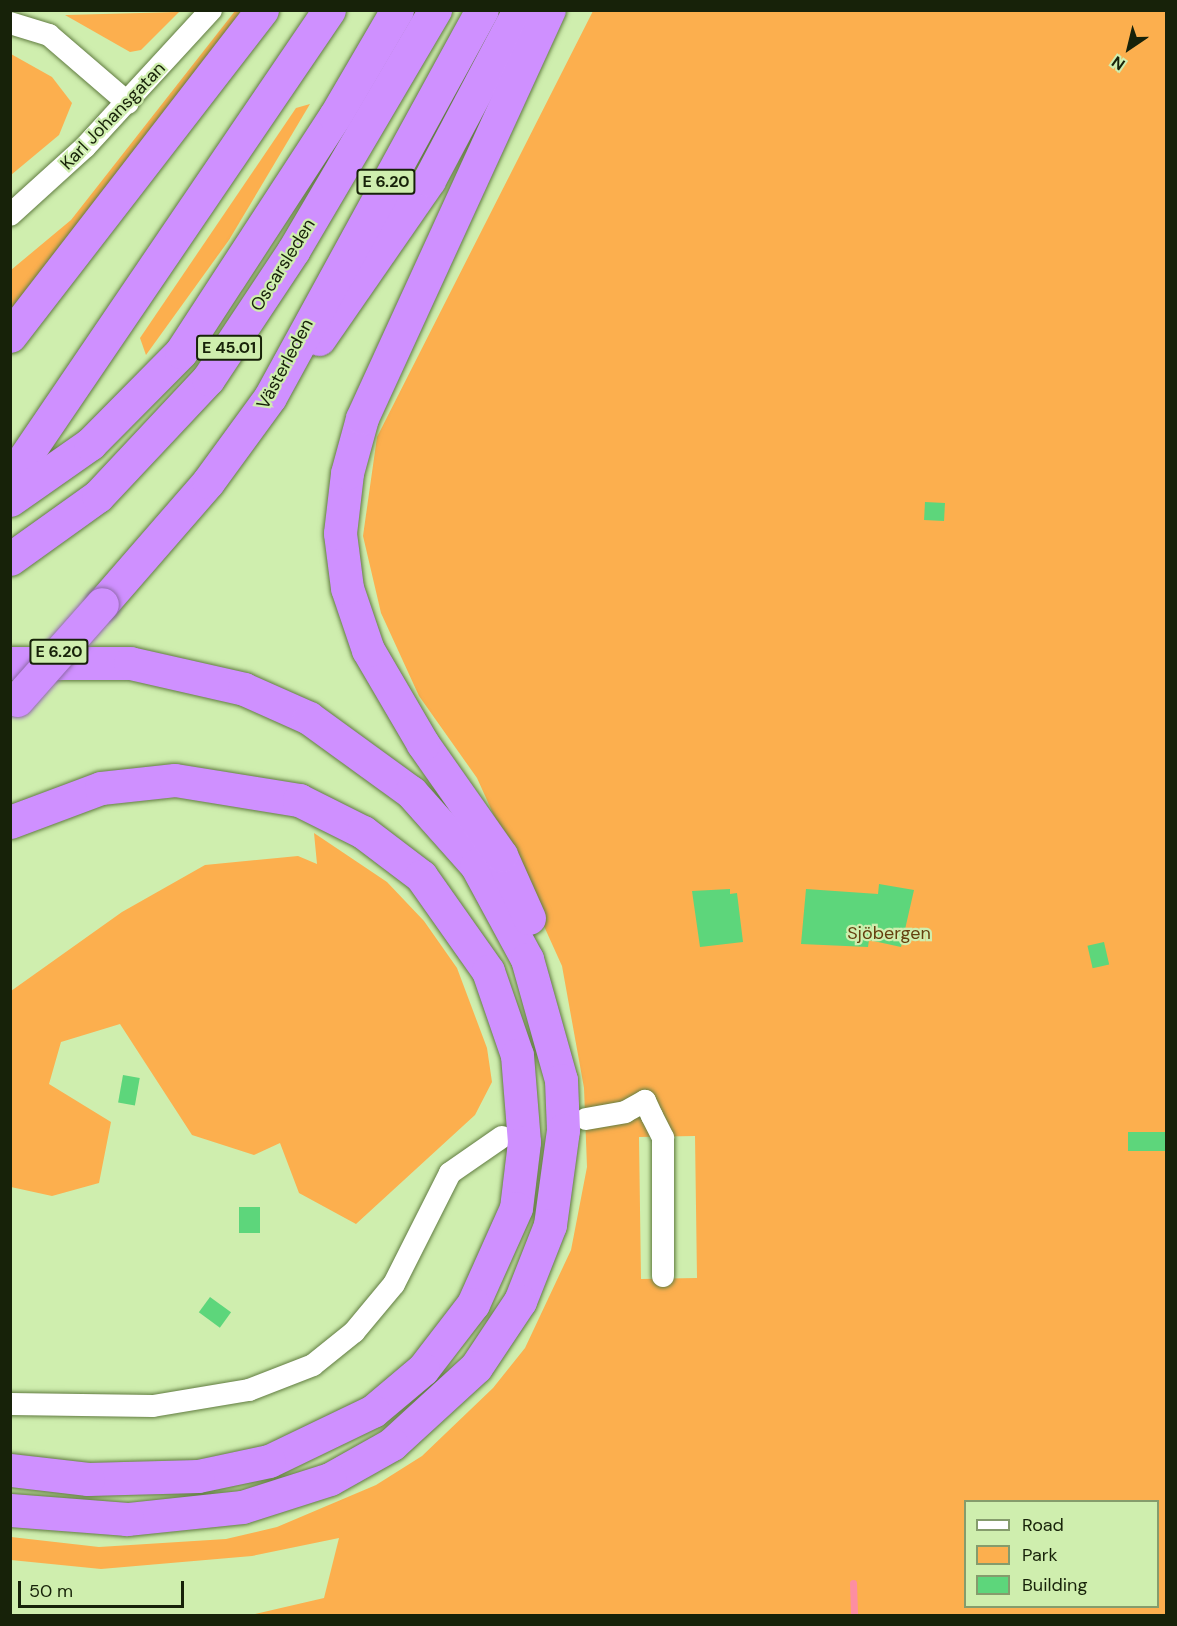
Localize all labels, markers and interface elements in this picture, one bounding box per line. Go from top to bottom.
north arrow [1099,18,1159,78]
text: N [1108,51,1129,75]
street label: Karl Johansgatan [56,58,170,174]
road number: E 6.20 [356,169,416,195]
street label: Oscarsleden [246,215,320,315]
street label: Västerleden [252,315,318,413]
road number: E 45.01 [196,335,262,361]
road number: E 6.20 [29,639,89,665]
park label: Sjöbergen [847,922,931,944]
legend [964,1500,1159,1608]
text: Road [1022,1513,1064,1537]
text: Park [1022,1543,1058,1567]
scale bar [21,1569,188,1607]
text: Building [1022,1573,1087,1597]
text: 50 m [29,1579,73,1603]

